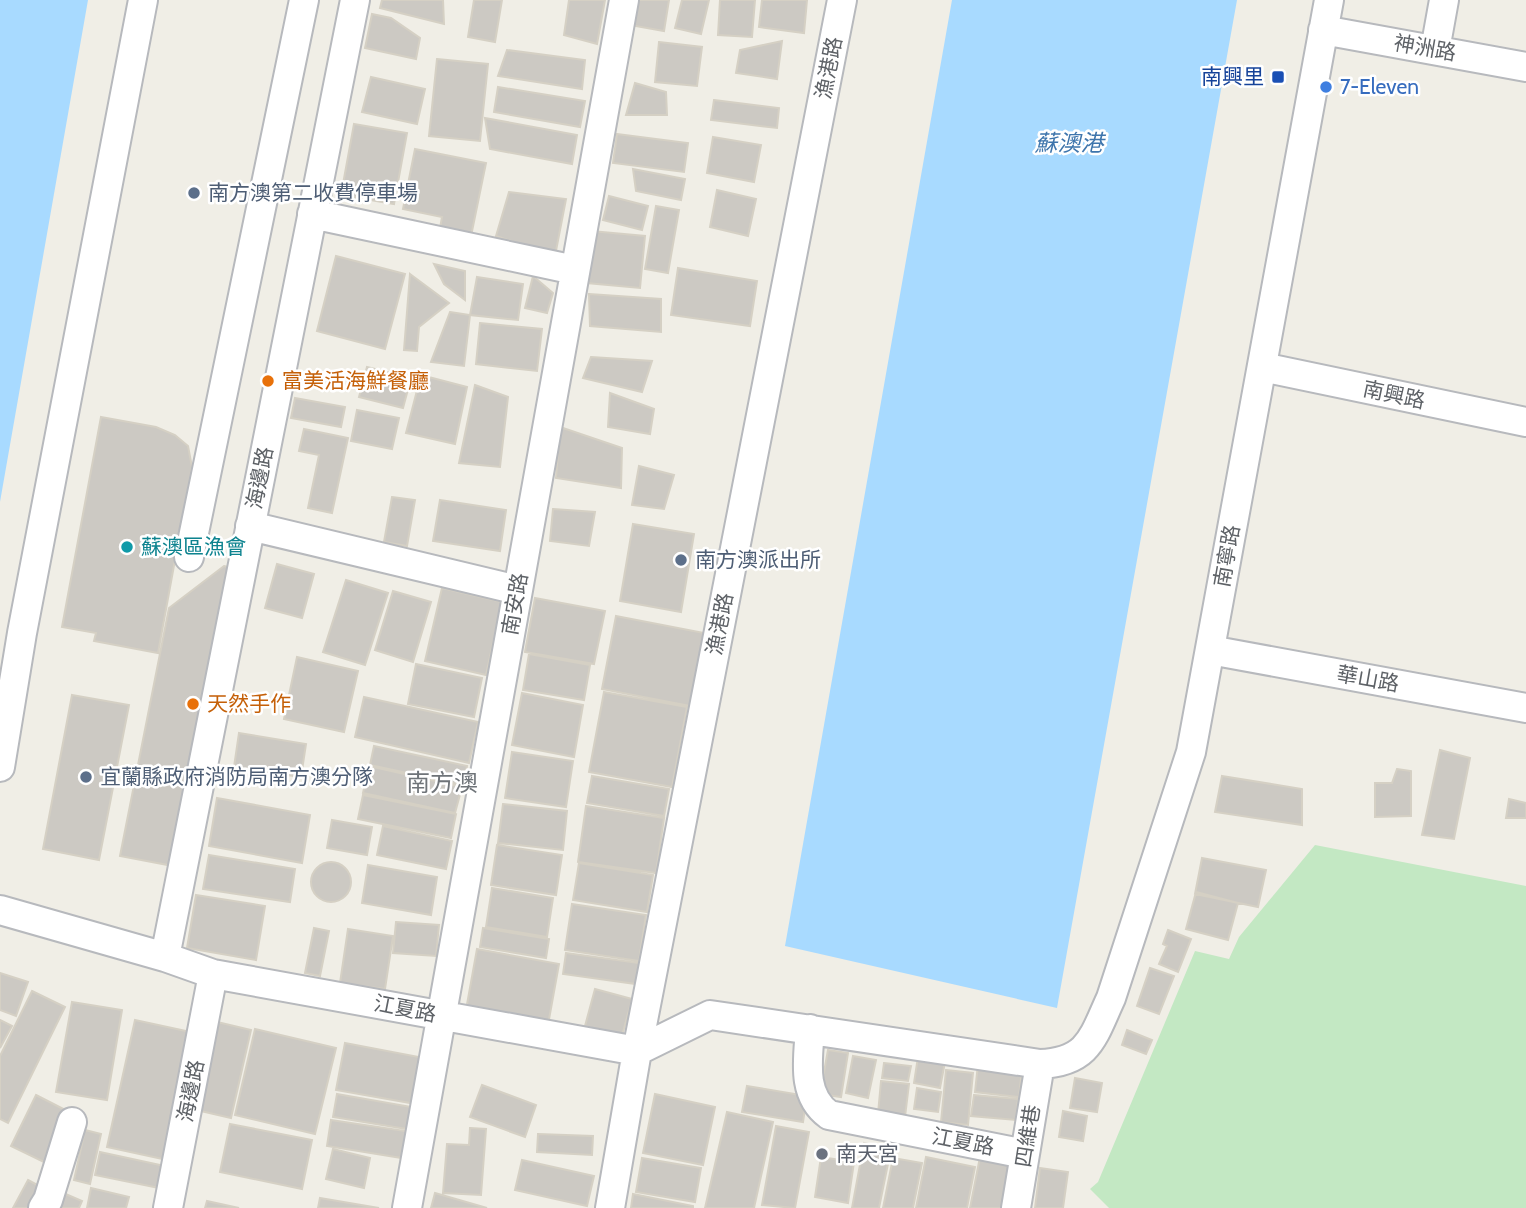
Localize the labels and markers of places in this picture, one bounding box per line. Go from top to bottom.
place label: 南興里 [1201,64,1264,89]
marker: 南興里 [1270,69,1286,85]
place label: 7-Eleven [1340,74,1419,99]
marker: 7-Eleven [1318,79,1334,95]
place label: 南方澳第二收費停車場 [208,180,418,205]
marker: 南方澳第二收費停車場 [186,185,202,201]
place label: 富美活海鮮餐廳 [282,368,429,393]
marker: 富美活海鮮餐廳 [260,373,276,389]
place label: 蘇澳區漁會 [141,534,246,559]
marker: 蘇澳區漁會 [119,539,135,555]
place label: 南方澳派出所 [695,547,821,572]
marker: 南方澳派出所 [673,552,689,568]
place label: 天然手作 [207,691,291,716]
marker: 天然手作 [185,696,201,712]
place label: 宜蘭縣政府消防局南方澳分隊 [100,764,373,789]
marker: 宜蘭縣政府消防局南方澳分隊 [78,769,94,785]
place label: 南天宮 [836,1141,899,1166]
marker: 南天宮 [814,1146,830,1162]

